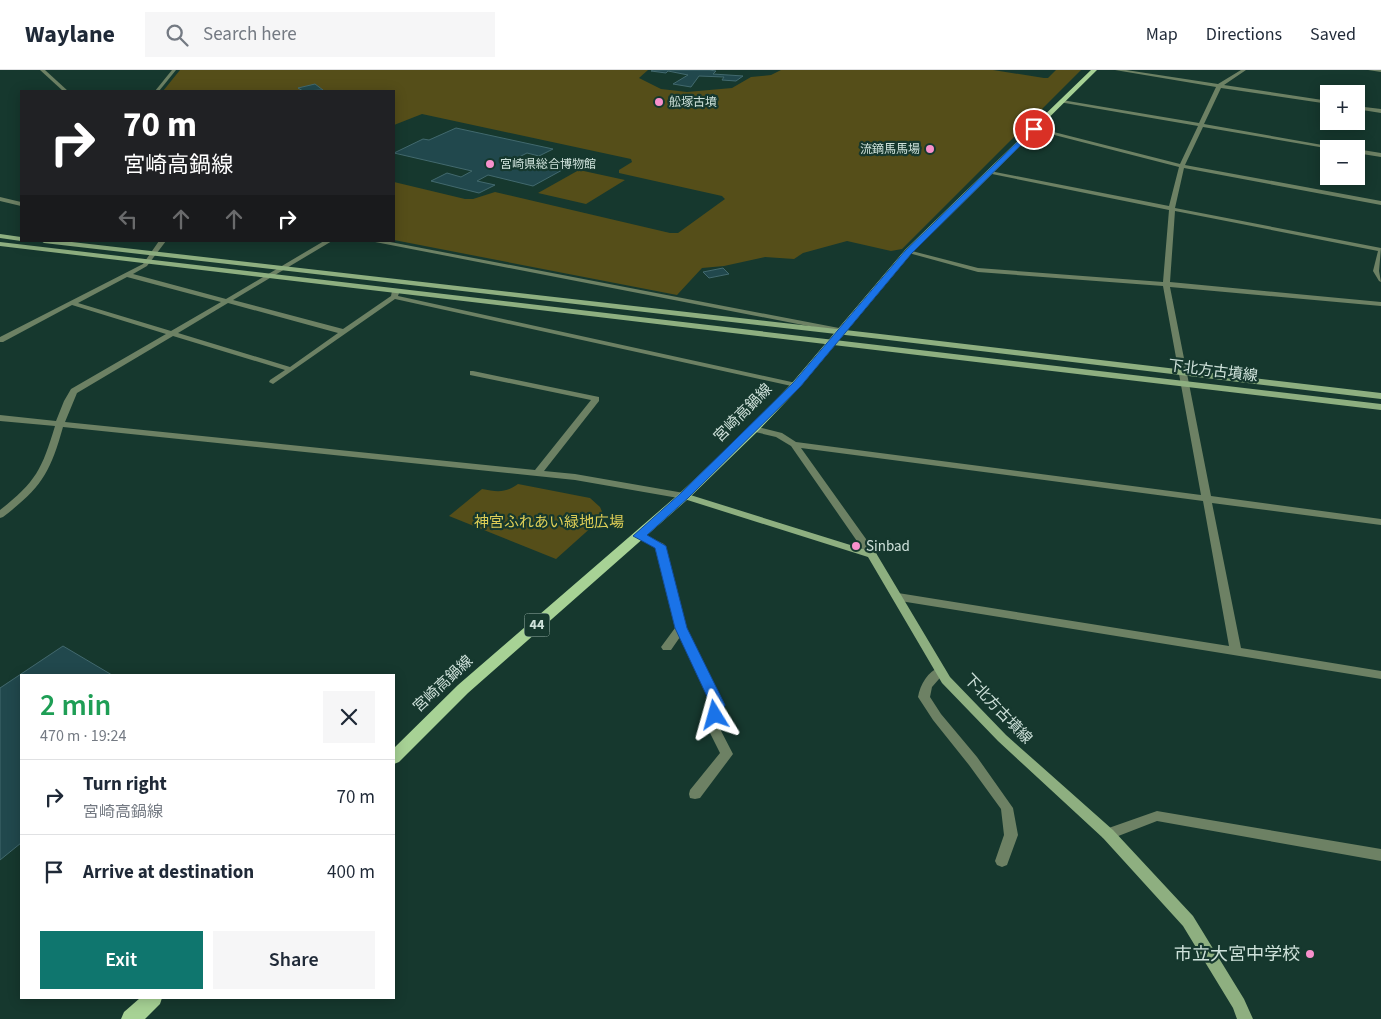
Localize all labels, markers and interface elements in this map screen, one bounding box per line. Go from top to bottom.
search box [145,12,495,57]
text: Waylane [25,17,115,52]
icon: search [163,21,191,49]
text: Search here [203,21,297,48]
text: Map [1146,22,1178,47]
text: Directions [1206,22,1282,47]
text: Saved [1310,22,1356,47]
map controls [1320,85,1365,185]
button: + [1320,85,1365,130]
place label: 舩塚古墳 [669,94,717,111]
marker: 舩塚古墳 [653,96,665,108]
text: 70 m [123,100,197,150]
pin [1013,108,1055,150]
icon: right [40,110,105,175]
icon: arrive [1020,115,1048,143]
button: − [1320,140,1365,185]
place label: 流鏑馬馬場 [860,141,920,158]
marker: 流鏑馬馬場 [924,143,936,155]
text: 宮崎高鍋線 [123,149,233,181]
place label: 宮崎県総合博物館 [500,156,596,173]
marker: 宮崎県総合博物館 [484,158,496,170]
icon: left [114,205,142,233]
icon: ahead [167,205,195,233]
icon: ahead [220,205,248,233]
icon: right [273,205,301,233]
street label: 下北方古墳線 [1167,355,1259,387]
street label: 宮崎高鍋線 [709,379,777,447]
park label: 神宮ふれあい緑地広場 [474,512,624,533]
place label: Sinbad [866,536,910,557]
marker: Sinbad [850,540,862,552]
road number: 44 [524,614,550,636]
street label: 宮崎高鍋線 [408,651,478,717]
street label: 下北方古墳線 [959,669,1037,749]
text: 2 min [40,684,111,727]
position arrow [688,688,740,740]
button: close [323,691,375,743]
text: 470 m · 19:24 [40,725,127,747]
text: Turn right [83,771,167,798]
icon: right [40,783,68,811]
text: 70 m [337,784,375,811]
text: 宮崎高鍋線 [83,801,163,823]
icon: arrive [40,858,68,886]
text: Arrive at destination [83,859,254,886]
text: 400 m [327,859,375,886]
button: Exit [40,931,203,989]
button: Share [213,931,375,989]
place label: 市立大宮中学校 [1174,942,1300,967]
marker: 市立大宮中学校 [1304,948,1316,960]

